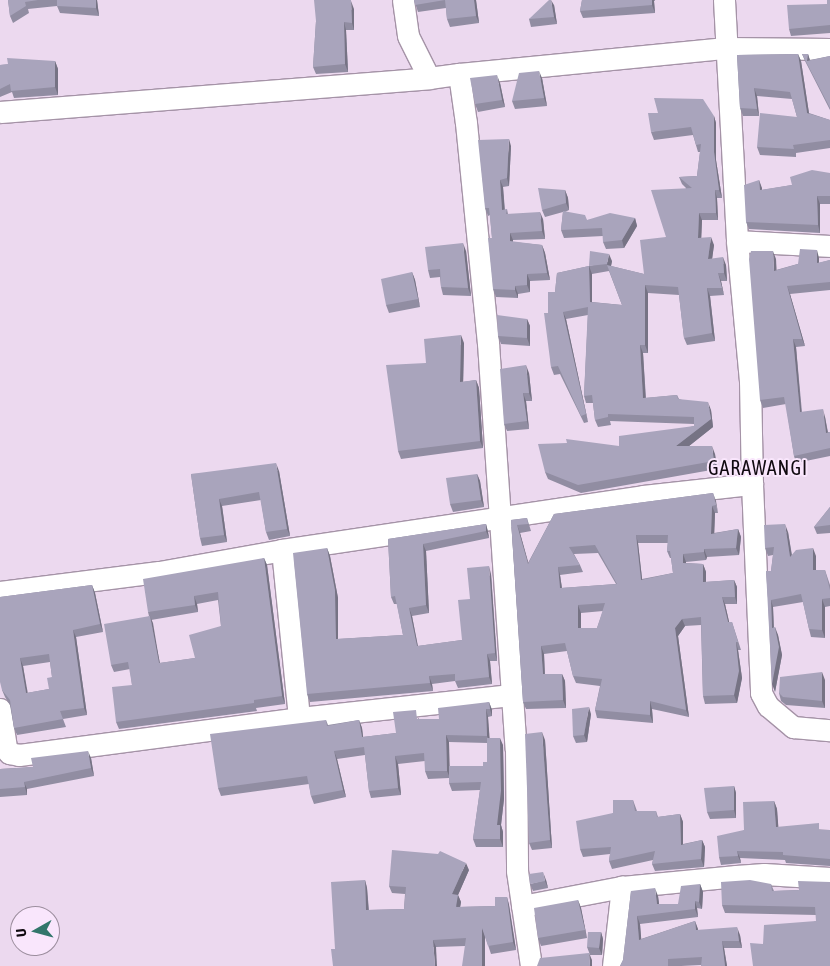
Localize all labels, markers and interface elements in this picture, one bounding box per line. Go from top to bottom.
district label: GARAWANGI [707,455,809,479]
north arrow [10,906,60,956]
text: U [13,928,30,938]

